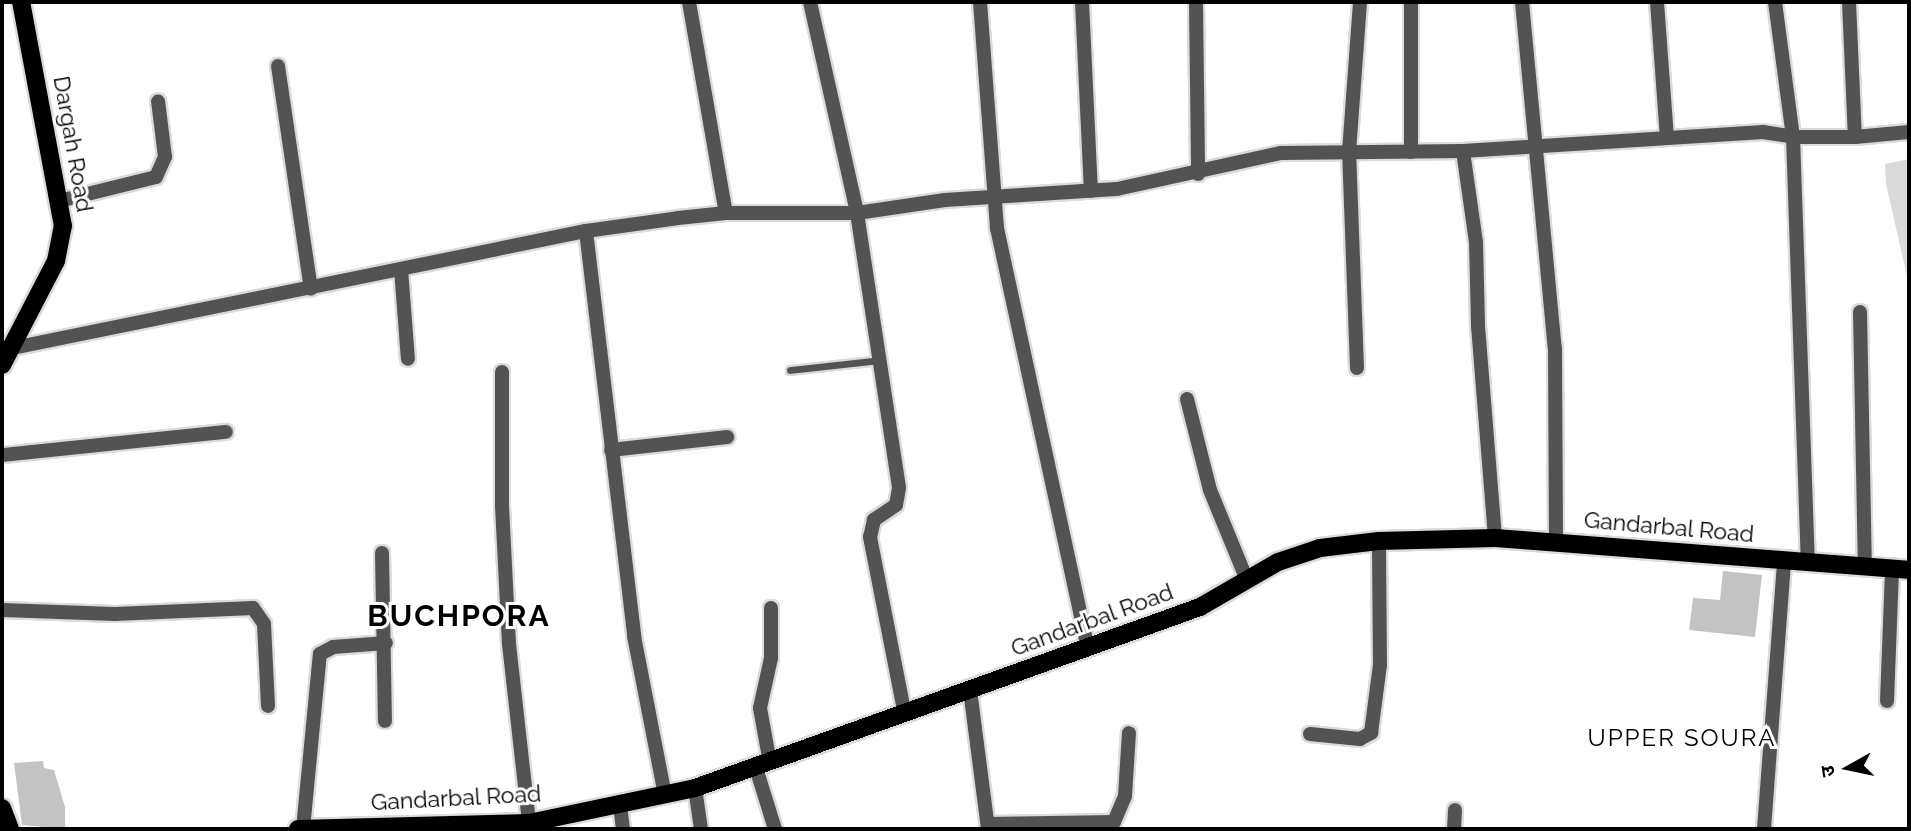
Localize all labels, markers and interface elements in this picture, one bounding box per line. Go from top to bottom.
street label: Dargah Road [47,74,99,214]
street label: Gandarbal Road [1582,506,1756,548]
street label: Gandarbal Road [1007,578,1177,662]
district label: BUCHPORA [368,598,550,634]
district label: UPPER SOURA [1589,724,1775,752]
north arrow [1813,733,1883,803]
text: उ [1816,764,1839,778]
street label: Gandarbal Road [370,780,542,816]

